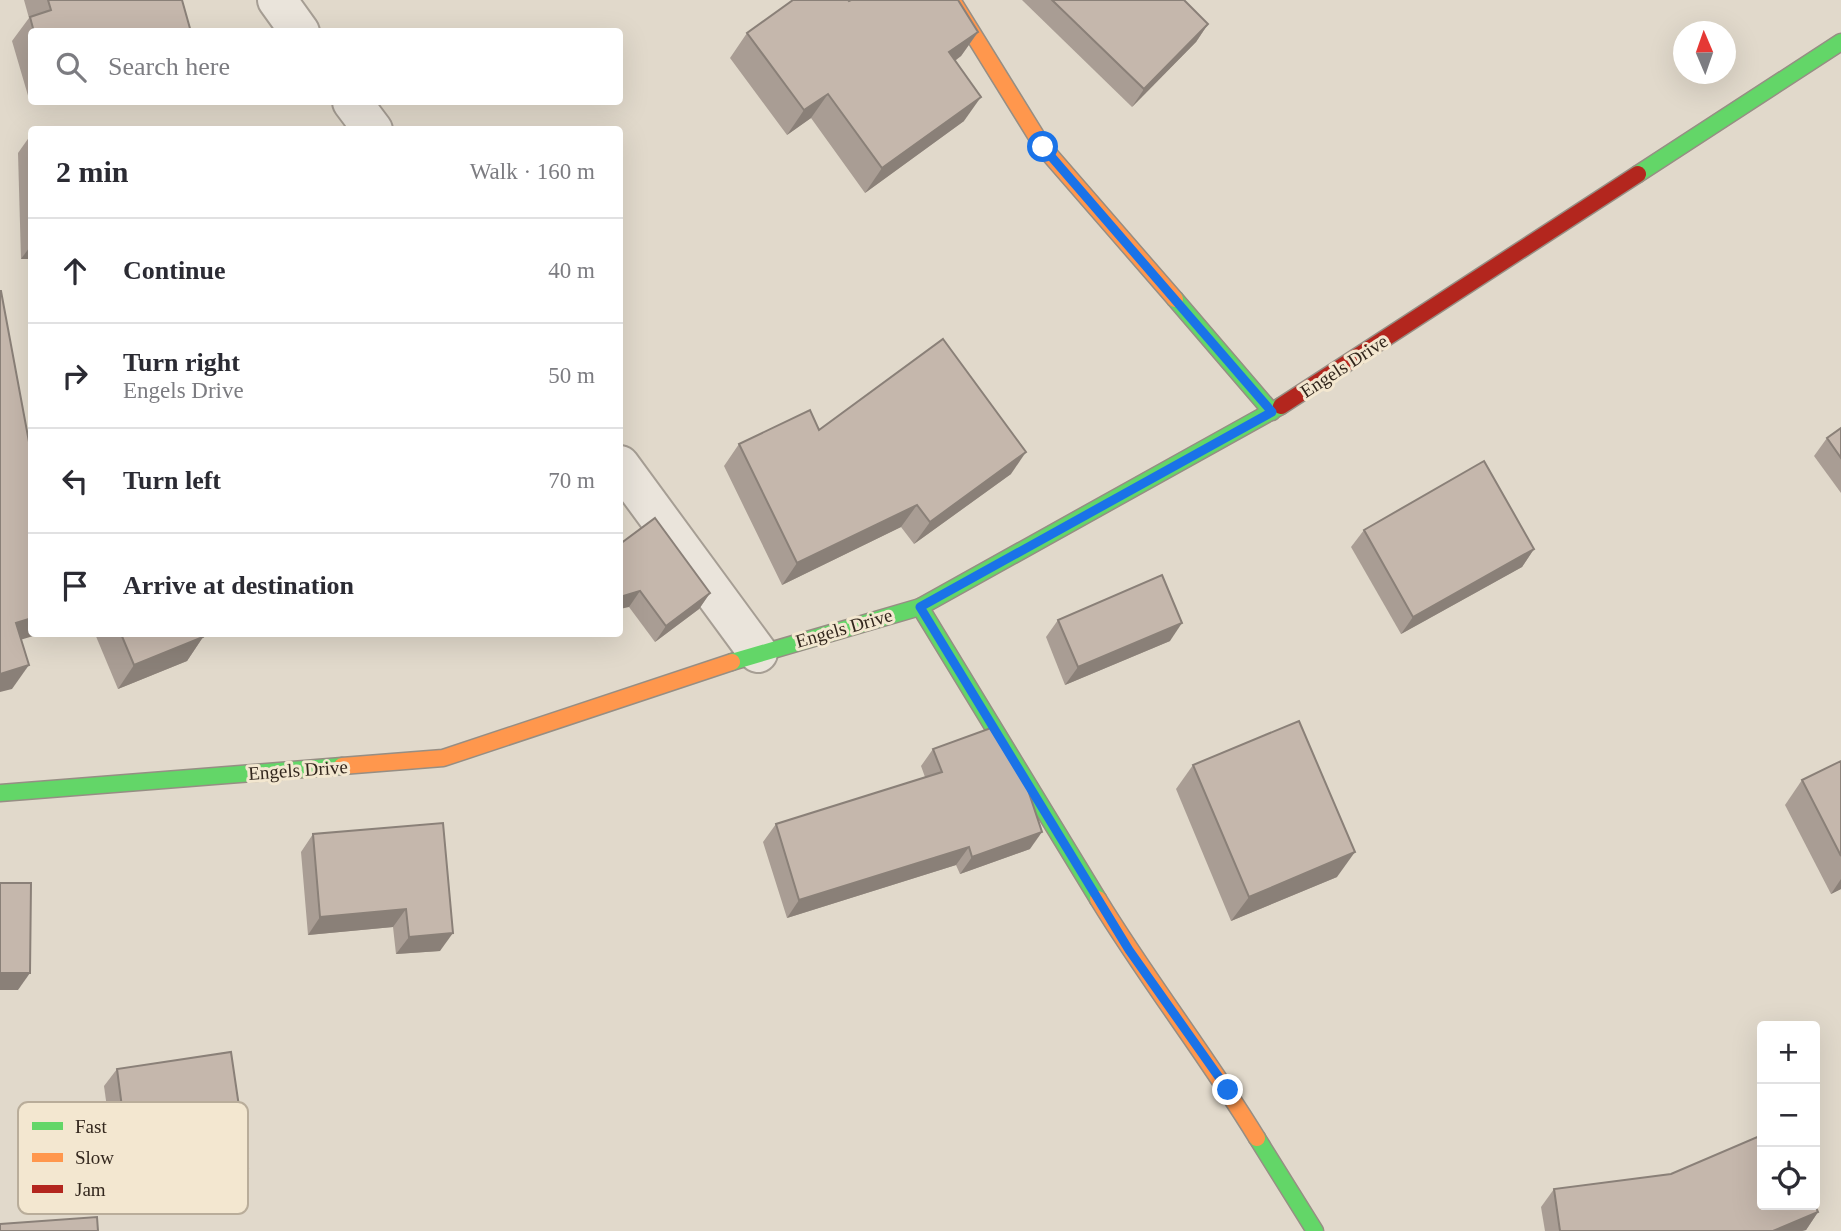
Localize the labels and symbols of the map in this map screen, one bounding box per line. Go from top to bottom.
north arrow [1673,21,1736,84]
route start [1027,131,1058,162]
street label: Engels Drive [1296,330,1392,402]
street label: Engels Drive [793,604,895,652]
street label: Engels Drive [248,756,348,784]
route end [1212,1074,1243,1105]
legend [18,1102,248,1214]
text: Fast [75,1116,107,1137]
text: Slow [75,1147,114,1168]
text: Jam [75,1179,106,1200]

